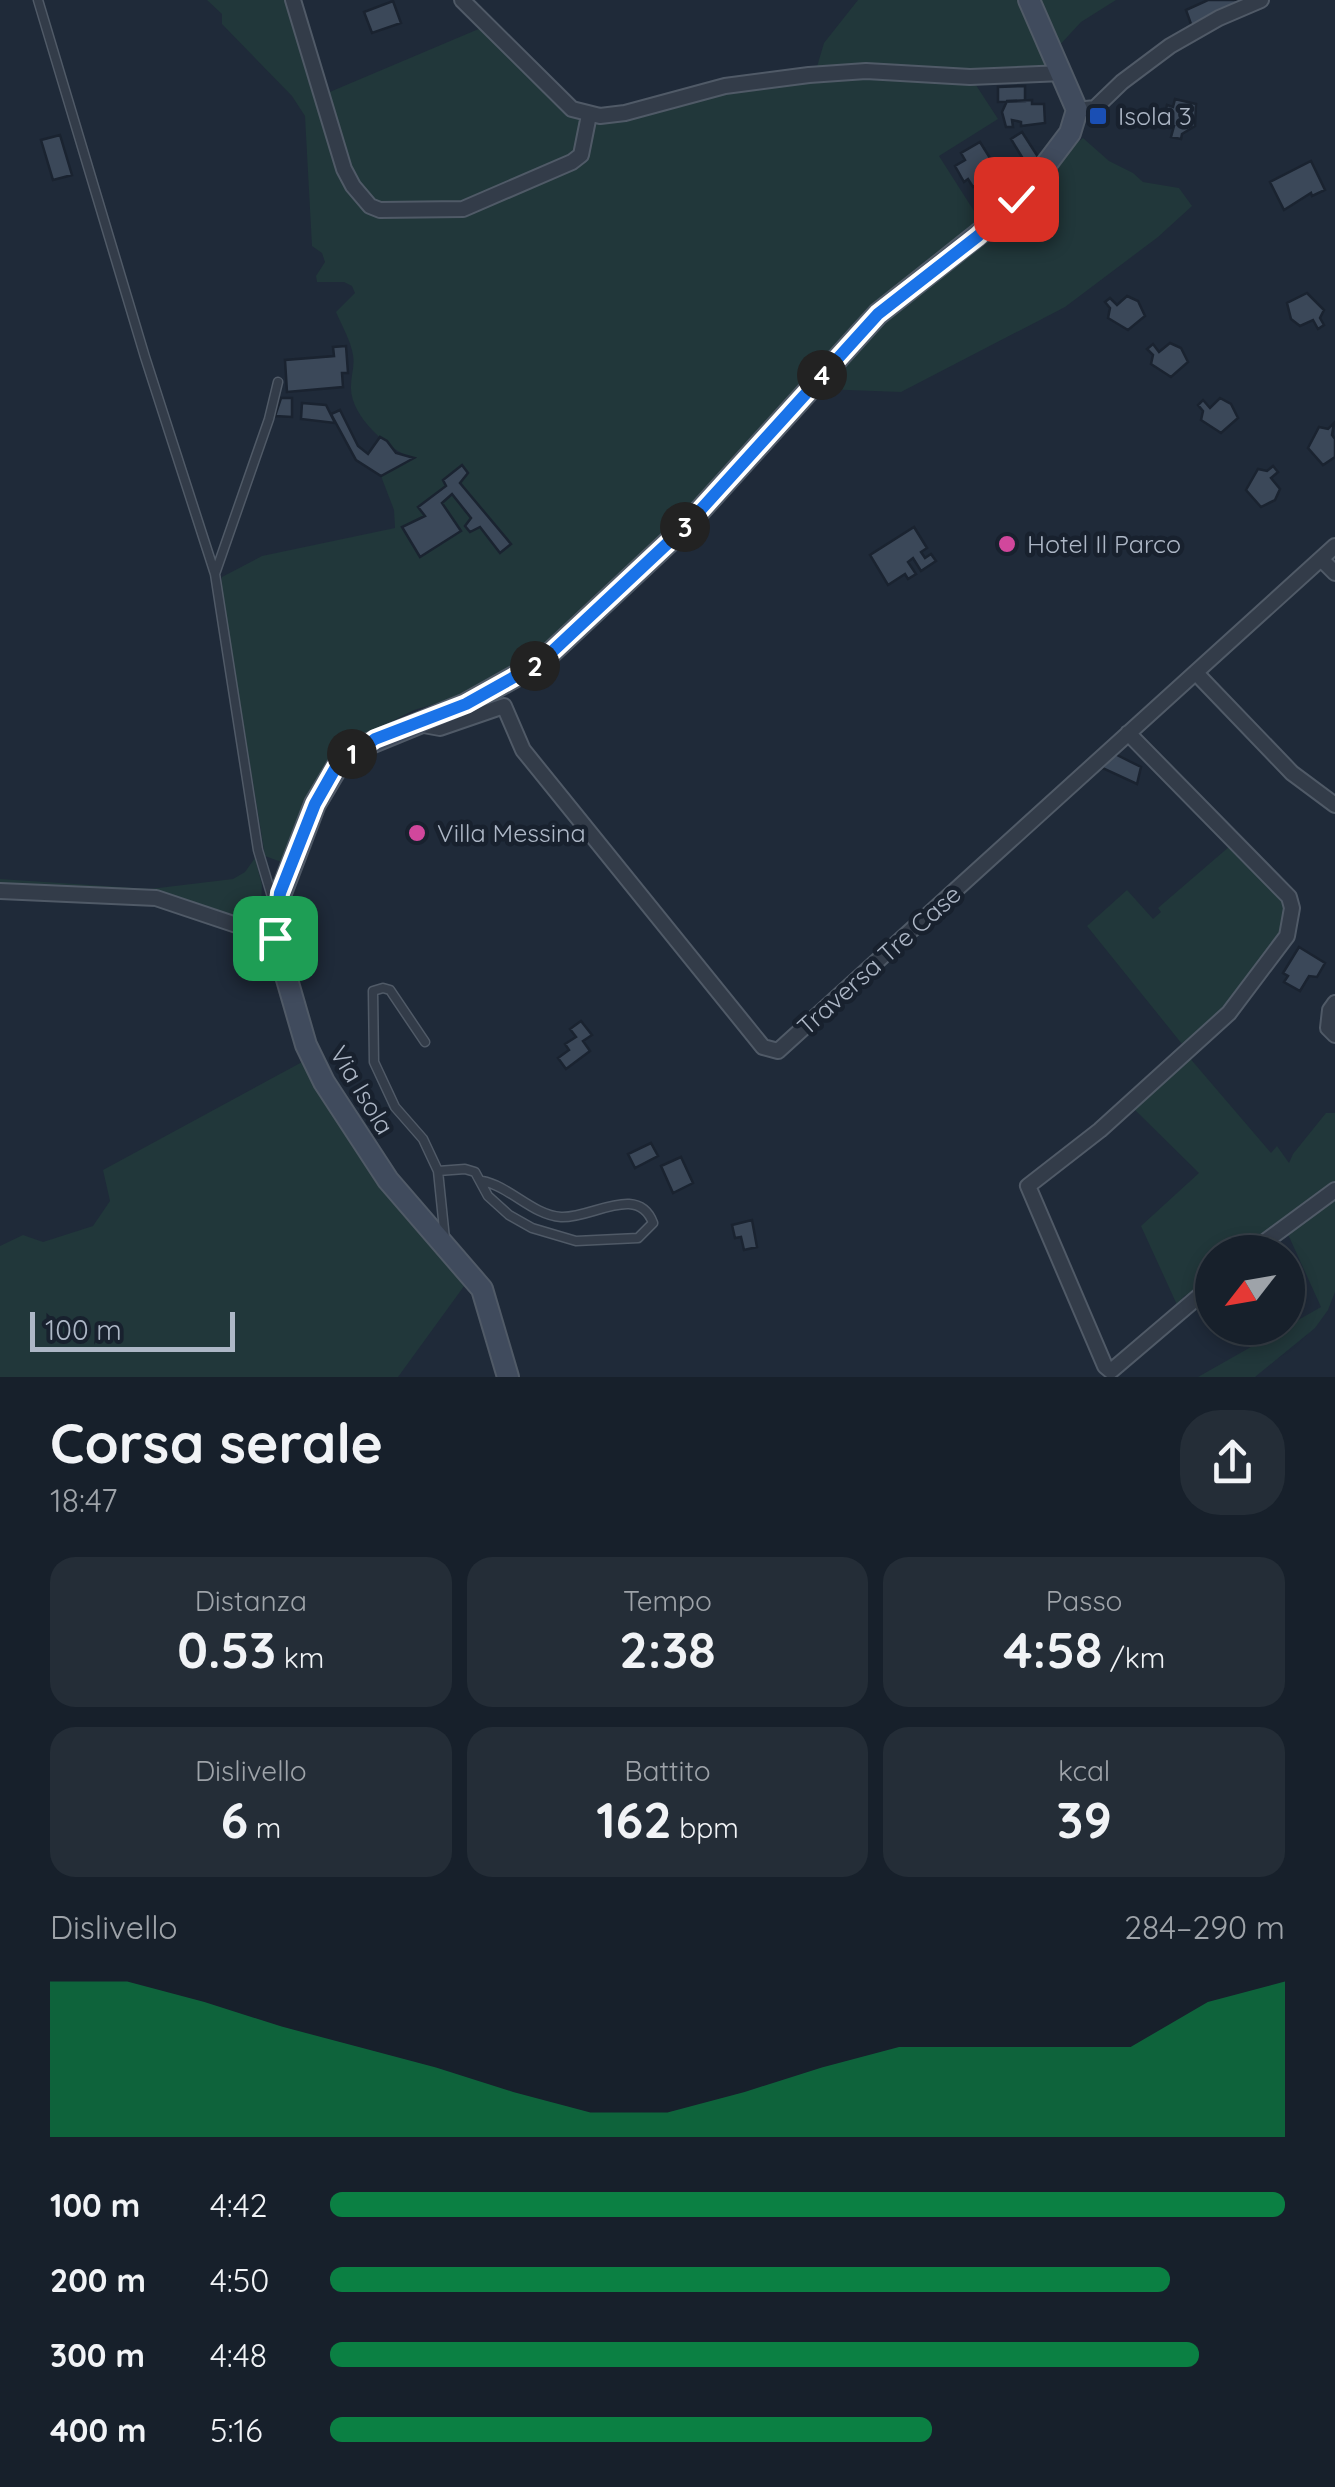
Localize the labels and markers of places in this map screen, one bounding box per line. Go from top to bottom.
place label: Isola 3 [1118,100,1192,131]
marker: Isola 3 [1087,105,1109,127]
pin [974,157,1059,242]
pin: 4 [797,350,847,400]
pin: 3 [660,502,710,552]
place label: Hotel Il Parco [1027,528,1181,559]
marker: Hotel Il Parco [996,533,1018,555]
pin: 2 [510,641,560,691]
pin: 1 [327,729,377,779]
place label: Villa Messina [437,817,586,848]
marker: Villa Messina [406,822,428,844]
pin [233,896,318,981]

